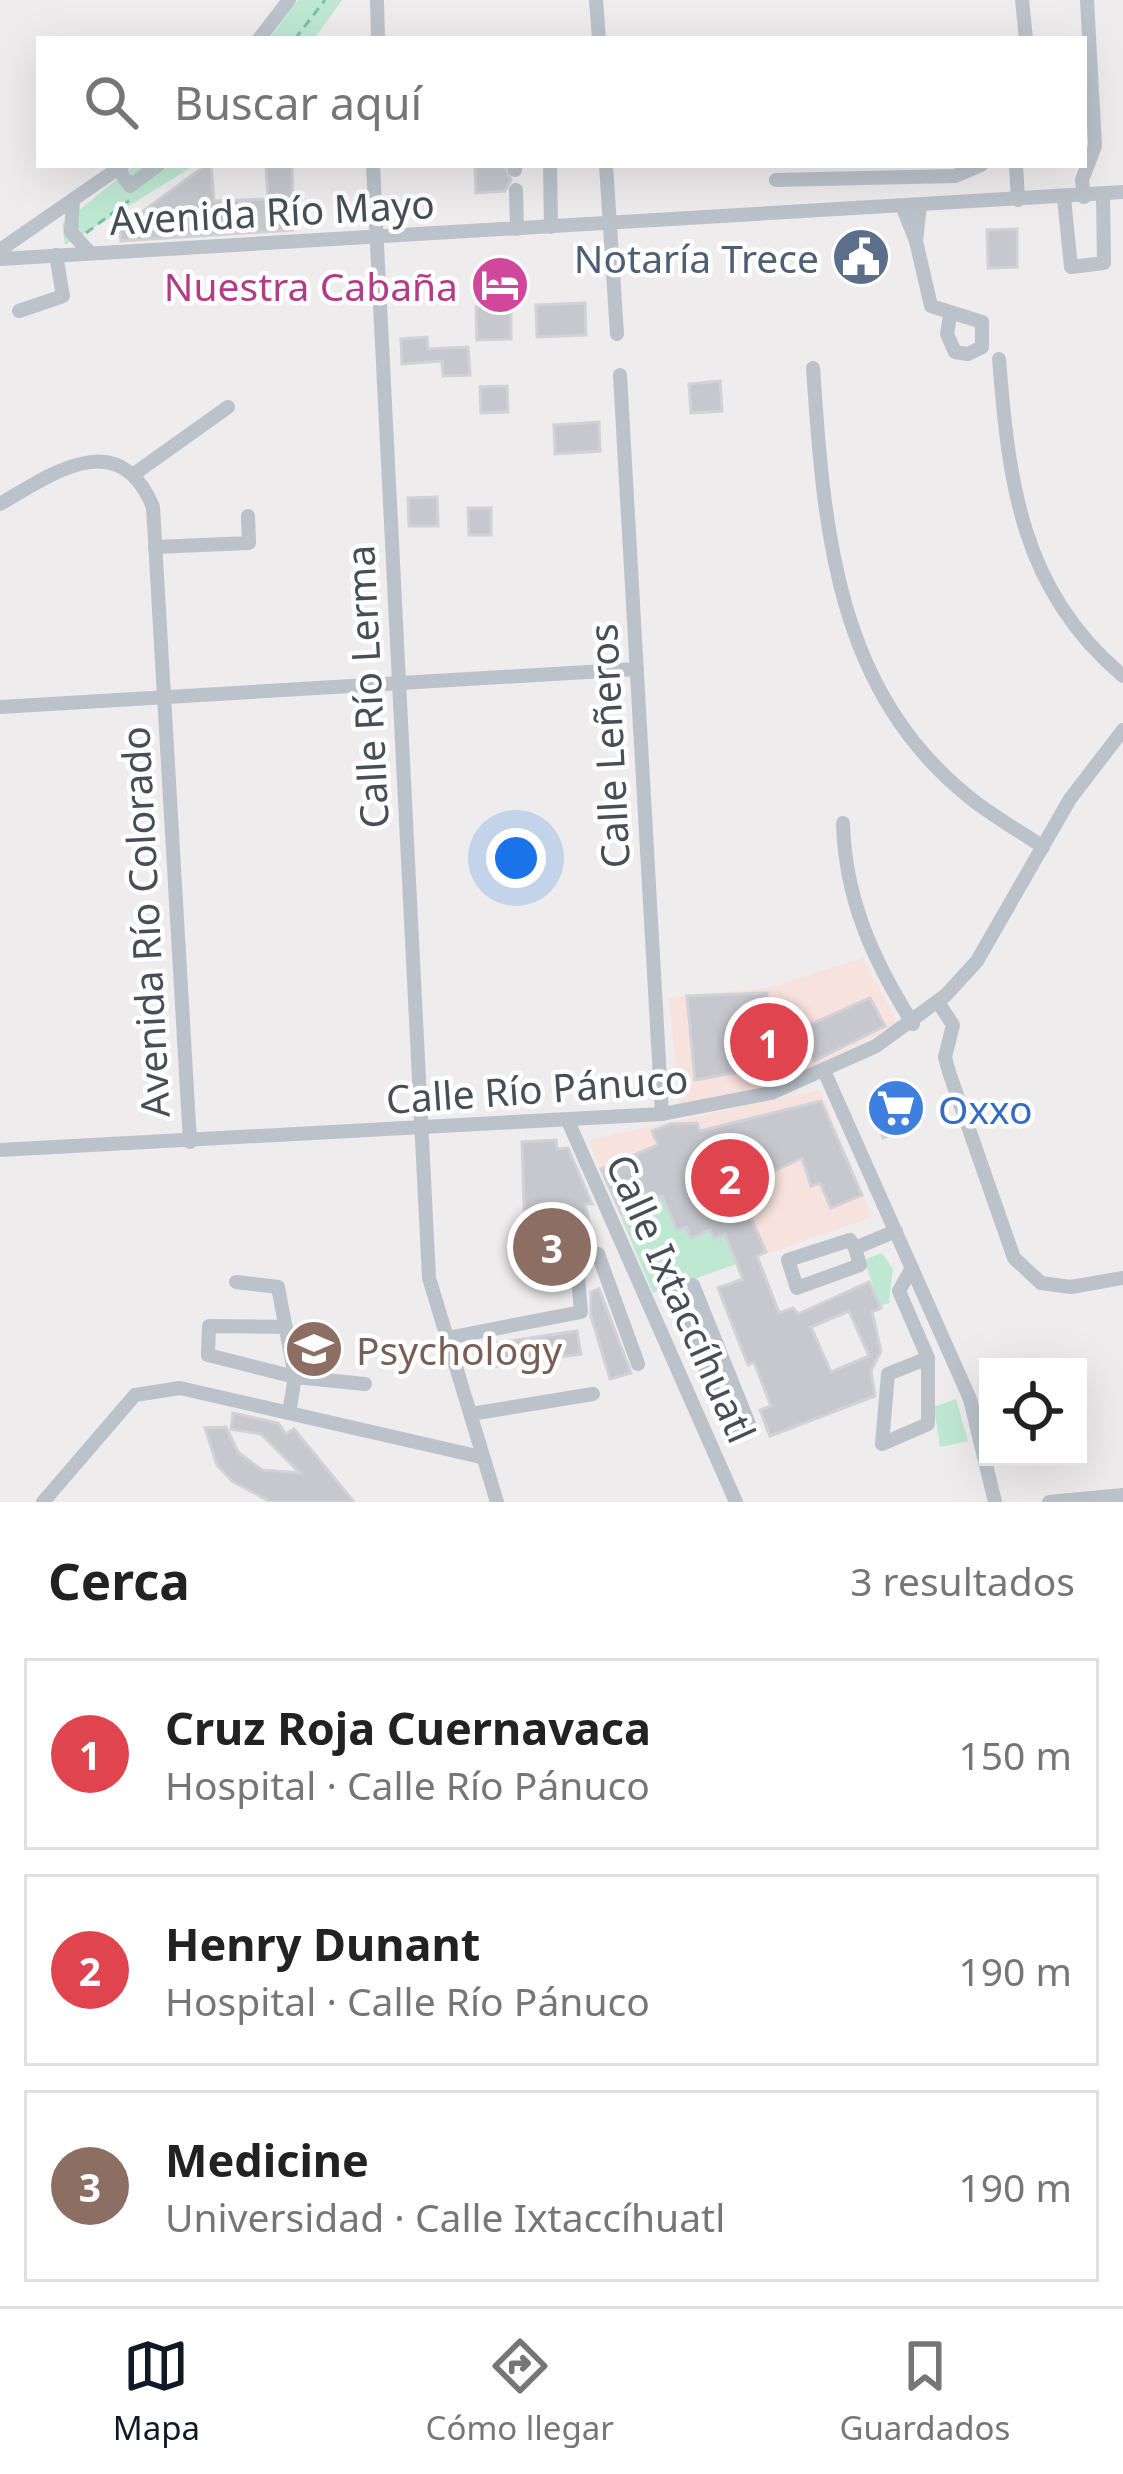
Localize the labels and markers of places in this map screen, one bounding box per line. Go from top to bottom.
public building icon: Notaría Trece [830,226,892,288]
place label: Notaría Trece [574,231,819,284]
hotel icon: Nuestra Cabaña [469,254,531,316]
place label: Nuestra Cabaña [164,259,458,312]
pin: 1 [730,997,808,1087]
supermarket icon: Oxxo [865,1077,927,1139]
place label: Oxxo [938,1082,1033,1135]
pin: 2 [691,1133,769,1223]
pin: 3 [513,1202,591,1292]
school or university icon: Psychology [283,1318,345,1380]
place label: Psychology [356,1323,562,1376]

